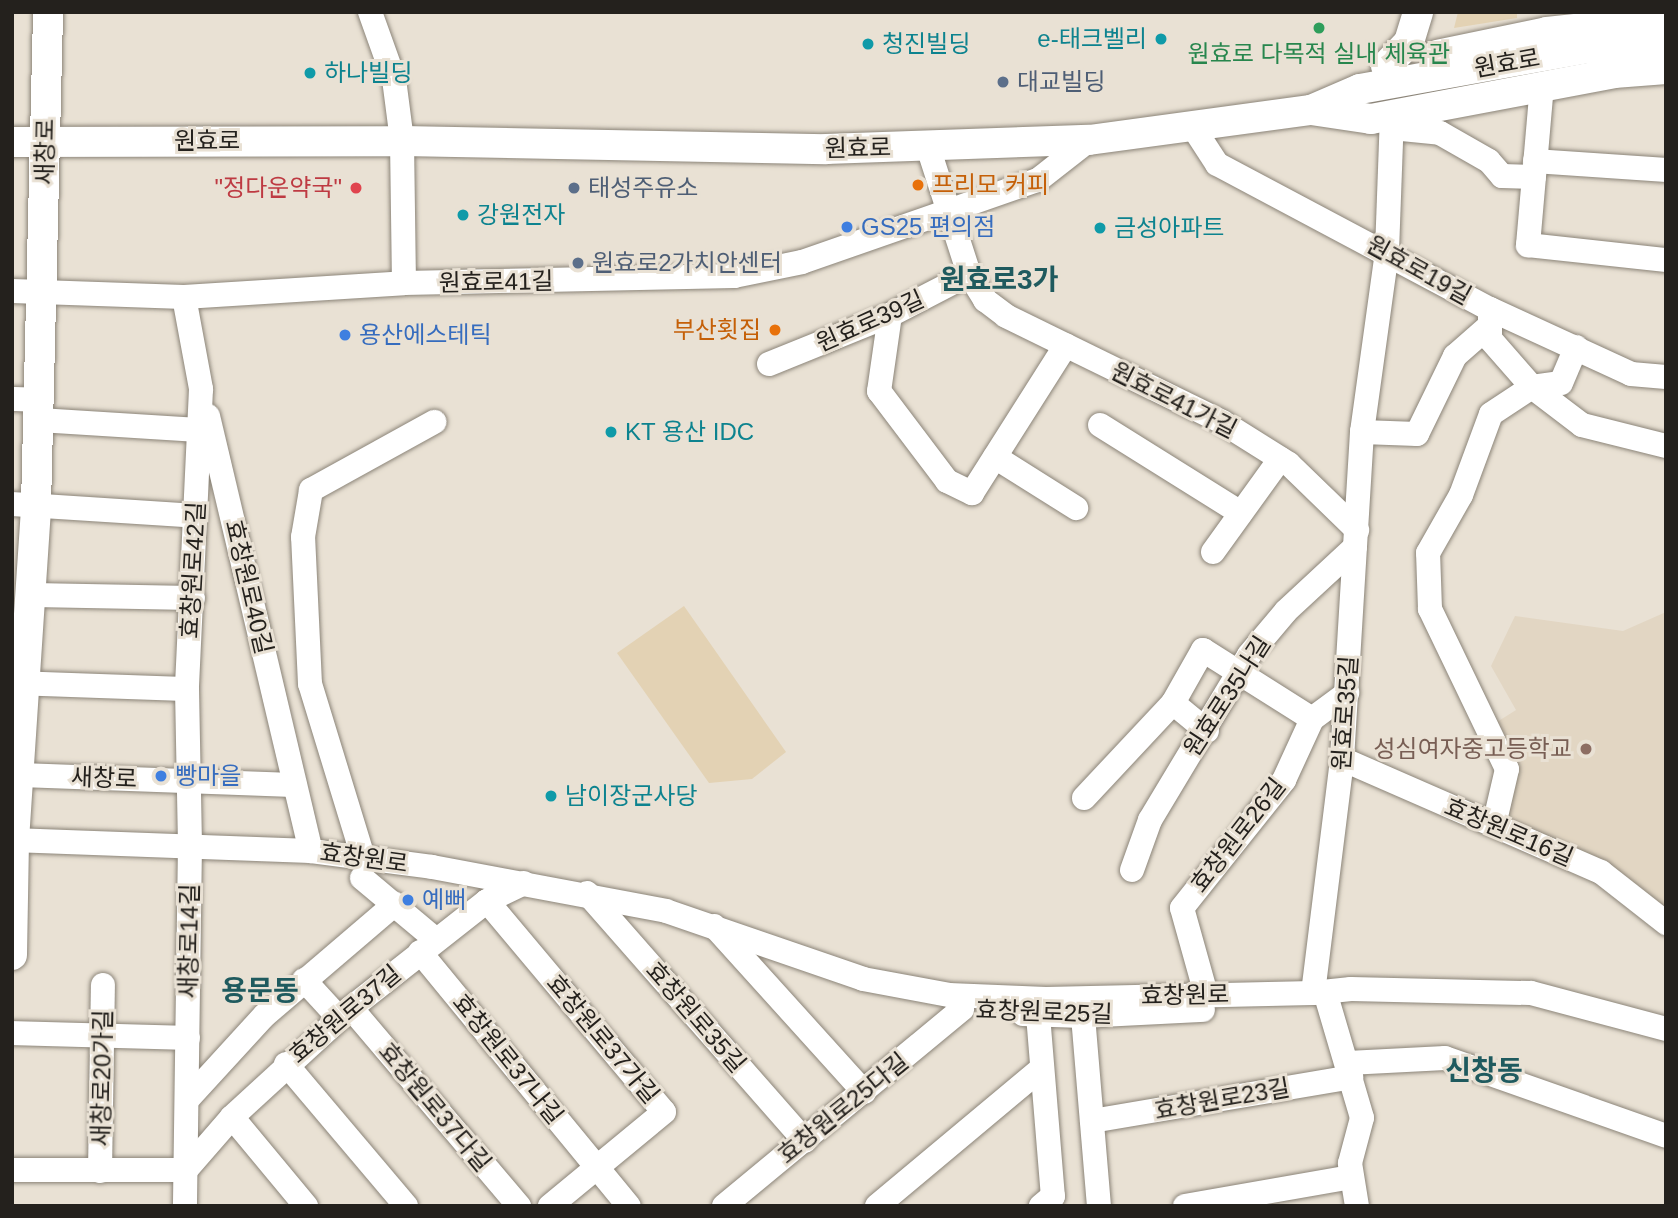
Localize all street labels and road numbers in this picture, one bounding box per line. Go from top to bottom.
street label: 원효로 [1472,43,1542,83]
street label: 새창로 [30,119,60,185]
street label: 원효로 [174,127,240,155]
street label: 원효로 [825,133,891,163]
street label: 원효로19길 [1362,230,1476,310]
street label: 원효로41길 [438,267,554,297]
street label: 원효로39길 [812,284,928,358]
street label: 원효로41가길 [1106,356,1242,444]
street label: 효창원로42길 [175,501,211,639]
street label: 효창원로40길 [220,517,278,657]
street label: 원효로35나길 [1178,631,1276,761]
street label: 원효로35길 [1327,655,1363,771]
street label: 새창로 [70,762,138,794]
street label: 효창원로26길 [1184,772,1292,898]
street label: 효창원로16길 [1440,792,1578,872]
street label: 효창원로 [318,838,410,878]
street label: 새창로14길 [174,883,204,999]
street label: 효창원로35길 [640,956,752,1078]
street label: 효창원로37길 [283,959,407,1069]
street label: 효창원로37가길 [541,969,665,1109]
street label: 효창원로 [1141,980,1229,1010]
street label: 효창원로37나길 [447,988,569,1130]
street label: 효창원로25길 [975,995,1113,1029]
street label: 새창로20가길 [86,1009,118,1147]
street label: 효창원로37다길 [373,1037,497,1177]
street label: 효창원로25다길 [772,1047,914,1169]
street label: 효창원로23길 [1152,1073,1292,1125]

